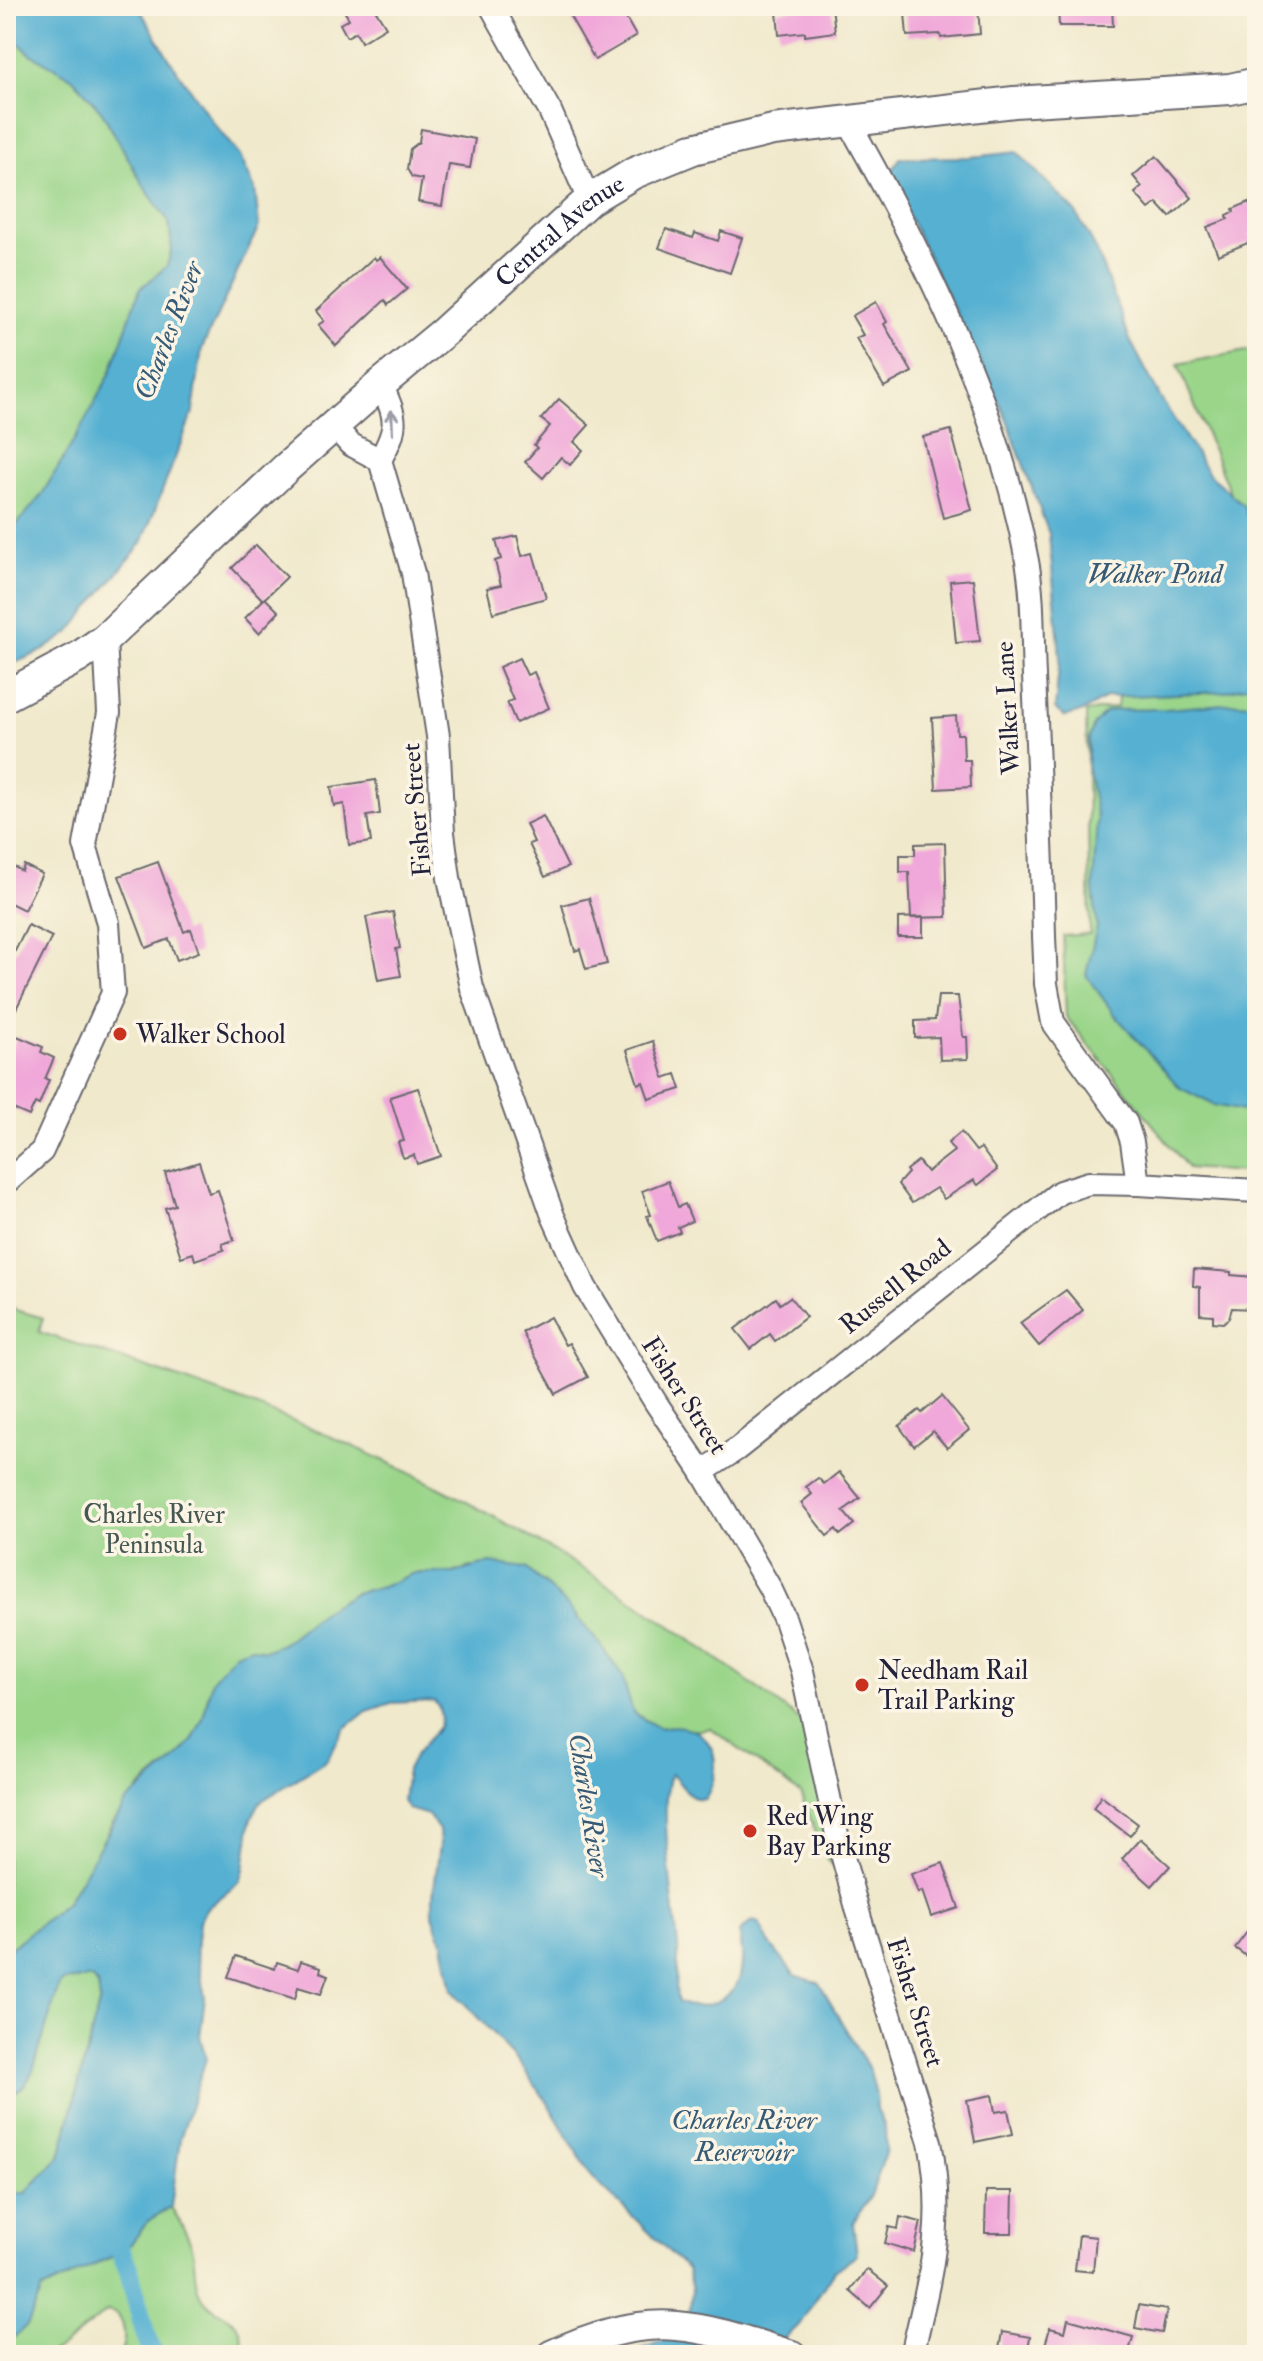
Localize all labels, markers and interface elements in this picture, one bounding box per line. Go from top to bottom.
street label: Central Avenue [489,168,630,295]
water label: Charles River [127,255,212,405]
one-way arrow [385,410,400,436]
water label: Walker Pond [1088,557,1225,592]
street label: Walker Lane [989,640,1028,776]
street label: Fisher Street [395,742,439,878]
place label: Walker School [135,1019,286,1051]
marker: Walker School [111,1025,129,1043]
street label: Russell Road [834,1232,958,1341]
street label: Fisher Street [634,1331,734,1461]
park label: Charles River Peninsula [83,1499,225,1561]
place label: Needham Rail Trail Parking [878,1655,1028,1717]
marker: Needham Rail Trail Parking [853,1676,871,1694]
water label: Charles River [560,1731,617,1881]
place label: Red Wing Bay Parking [766,1801,892,1863]
marker: Red Wing Bay Parking [741,1822,759,1840]
street label: Fisher Street [879,1934,951,2071]
water label: Charles River Reservoir [671,2103,818,2170]

